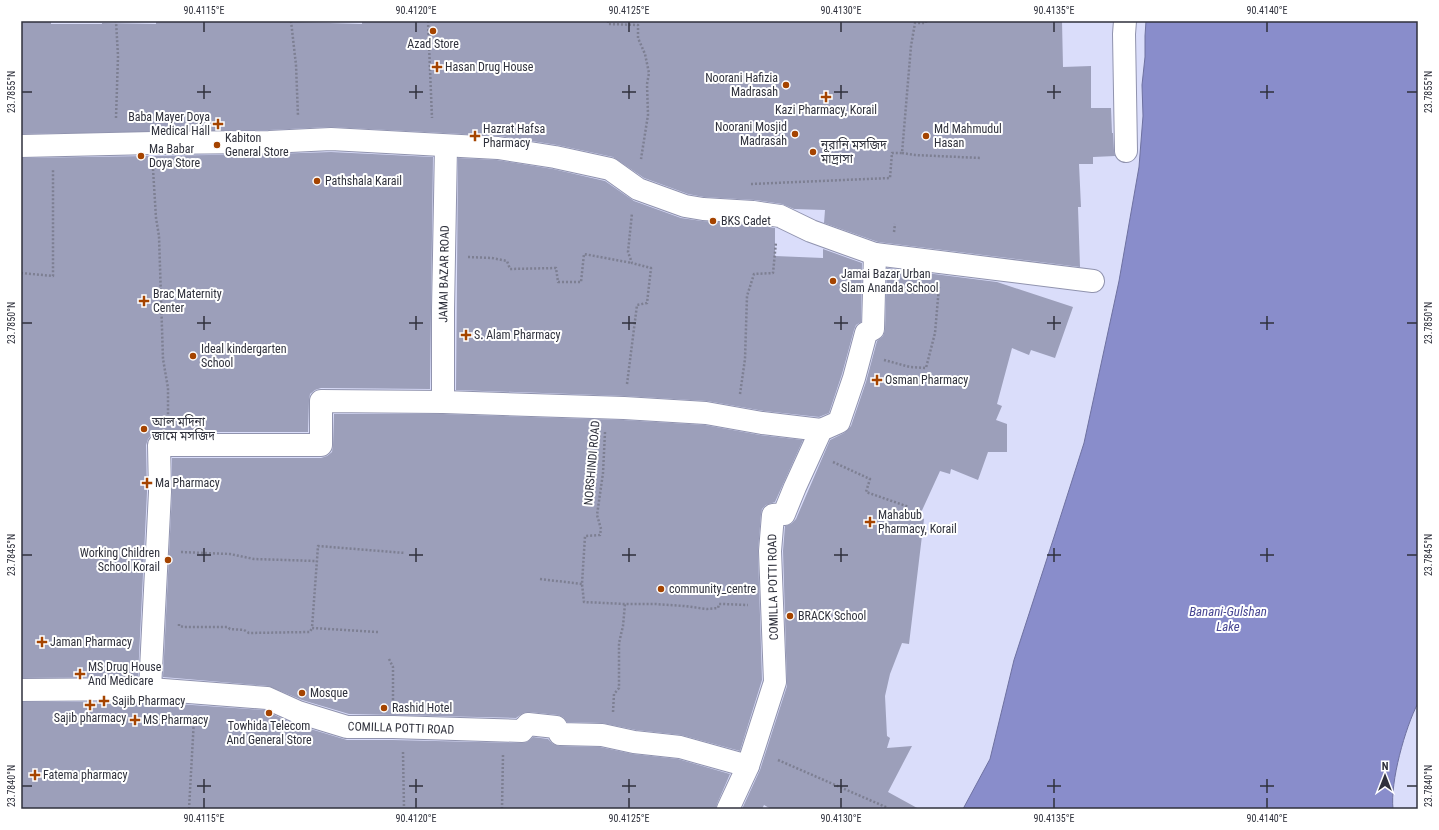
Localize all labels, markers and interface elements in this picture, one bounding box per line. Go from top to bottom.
text: 90.4115°E [184,5,225,16]
text: 90.4120°E [396,5,437,16]
text: 90.4125°E [609,5,650,16]
text: 90.4130°E [821,5,862,16]
text: 90.4135°E [1034,5,1075,16]
text: 90.4140°E [1247,5,1288,16]
marker: Azad Store [428,26,438,36]
place label: Azad Store [407,37,459,51]
place label: Hasan Drug House [445,60,534,74]
marker: Hasan Drug House [432,62,442,72]
text: 23.7855°N [6,71,17,113]
place label: Noorani Hafizia Madrasah [705,71,778,99]
text: 23.7855°N [1423,71,1434,113]
marker: Noorani Hafizia Madrasah [781,80,791,90]
marker: Kazi Pharmacy, Korail [821,92,831,102]
place label: Kazi Pharmacy, Korail [775,103,877,117]
place label: Baba Mayer Doya Medical Hall [128,110,210,138]
marker: Baba Mayer Doya Medical Hall [213,119,223,129]
place label: Noorani Mosjid Madrasah [715,120,787,148]
place label: Hazrat Hafsa Pharmacy [483,122,545,150]
place label: Md Mahmudul Hasan [934,122,1002,150]
marker: Noorani Mosjid Madrasah [790,129,800,139]
place label: Kabiton General Store [225,131,289,159]
marker: Hazrat Hafsa Pharmacy [470,131,480,141]
marker: Md Mahmudul Hasan [921,131,931,141]
place label: নূরানি মসজিদ মাদ্রাসা [820,137,887,166]
marker: Kabiton General Store [212,140,222,150]
place label: Ma Babar Doya Store [149,142,200,170]
marker: নূরানি মসজিদ মাদ্রাসা [808,147,818,157]
marker: Ma Babar Doya Store [136,151,146,161]
place label: Pathshala Karail [325,174,402,188]
marker: Pathshala Karail [312,176,322,186]
place label: BKS Cadet [721,214,771,228]
marker: BKS Cadet [708,216,718,226]
street label: JAMAI BAZAR ROAD [436,225,452,323]
place label: Jamai Bazar Urban Slam Ananda School [841,267,939,295]
marker: Jamai Bazar Urban Slam Ananda School [828,276,838,286]
place label: Brac Maternity Center [153,287,222,315]
marker: Brac Maternity Center [138,295,150,307]
text: 23.7850°N [6,302,17,344]
text: 23.7850°N [1423,302,1434,344]
place label: S. Alam Pharmacy [474,328,561,342]
marker: S. Alam Pharmacy [461,330,471,340]
place label: Ideal kindergarten School [201,342,287,370]
marker: Ideal kindergarten School [188,351,198,361]
place label: Osman Pharmacy [885,373,968,387]
marker: Osman Pharmacy [872,375,882,385]
place label: আল মদিনা জামে মসজিদ [151,414,215,443]
street label: NORSHINDI ROAD [581,420,603,506]
marker: আল মদিনা জামে মসজিদ [139,424,149,434]
place label: Ma Pharmacy [155,476,220,490]
marker: Ma Pharmacy [142,478,152,488]
place label: Mahabub Pharmacy, Korail [878,508,957,536]
marker: Mahabub Pharmacy, Korail [865,517,875,527]
street label: COMILLA POTTI ROAD [765,533,781,640]
text: 23.7845°N [6,534,17,576]
text: 23.7845°N [1423,534,1434,576]
place label: Working Children School Korail [80,546,160,574]
marker: Working Children School Korail [163,555,173,565]
place label: community_centre [669,582,756,596]
marker: community_centre [656,584,666,594]
water label: Banani-Gulshan Lake [1189,604,1267,634]
place label: BRACK School [798,609,866,623]
marker: BRACK School [785,611,795,621]
place label: Jaman Pharmacy [50,635,132,649]
marker: Jaman Pharmacy [37,637,47,647]
place label: MS Drug House And Medicare [88,660,162,688]
marker: MS Drug House And Medicare [75,669,85,679]
place label: Mosque [310,686,348,700]
marker: Mosque [297,688,307,698]
place label: Sajib Pharmacy [112,694,185,708]
marker: Sajib Pharmacy [99,696,109,706]
marker: Sajib pharmacy [85,700,95,710]
place label: Rashid Hotel [392,701,452,715]
marker: Rashid Hotel [379,703,389,713]
marker: Towhida Telecom And General Store [264,708,274,718]
place label: Sajib pharmacy [54,711,126,725]
place label: MS Pharmacy [143,713,208,727]
marker: MS Pharmacy [130,715,140,725]
place label: Towhida Telecom And General Store [226,719,312,747]
street label: COMILLA POTTI ROAD [348,719,455,737]
north arrow [1365,756,1405,796]
text: N [1382,760,1389,773]
text: 23.7840°N [6,765,17,807]
text: 23.7840°N [1423,765,1434,807]
place label: Fatema pharmacy [43,768,127,782]
marker: Fatema pharmacy [30,770,40,780]
text: 90.4115°E [184,813,225,824]
text: 90.4120°E [396,813,437,824]
text: 90.4125°E [609,813,650,824]
text: 90.4130°E [821,813,862,824]
text: 90.4135°E [1034,813,1075,824]
text: 90.4140°E [1247,813,1288,824]

